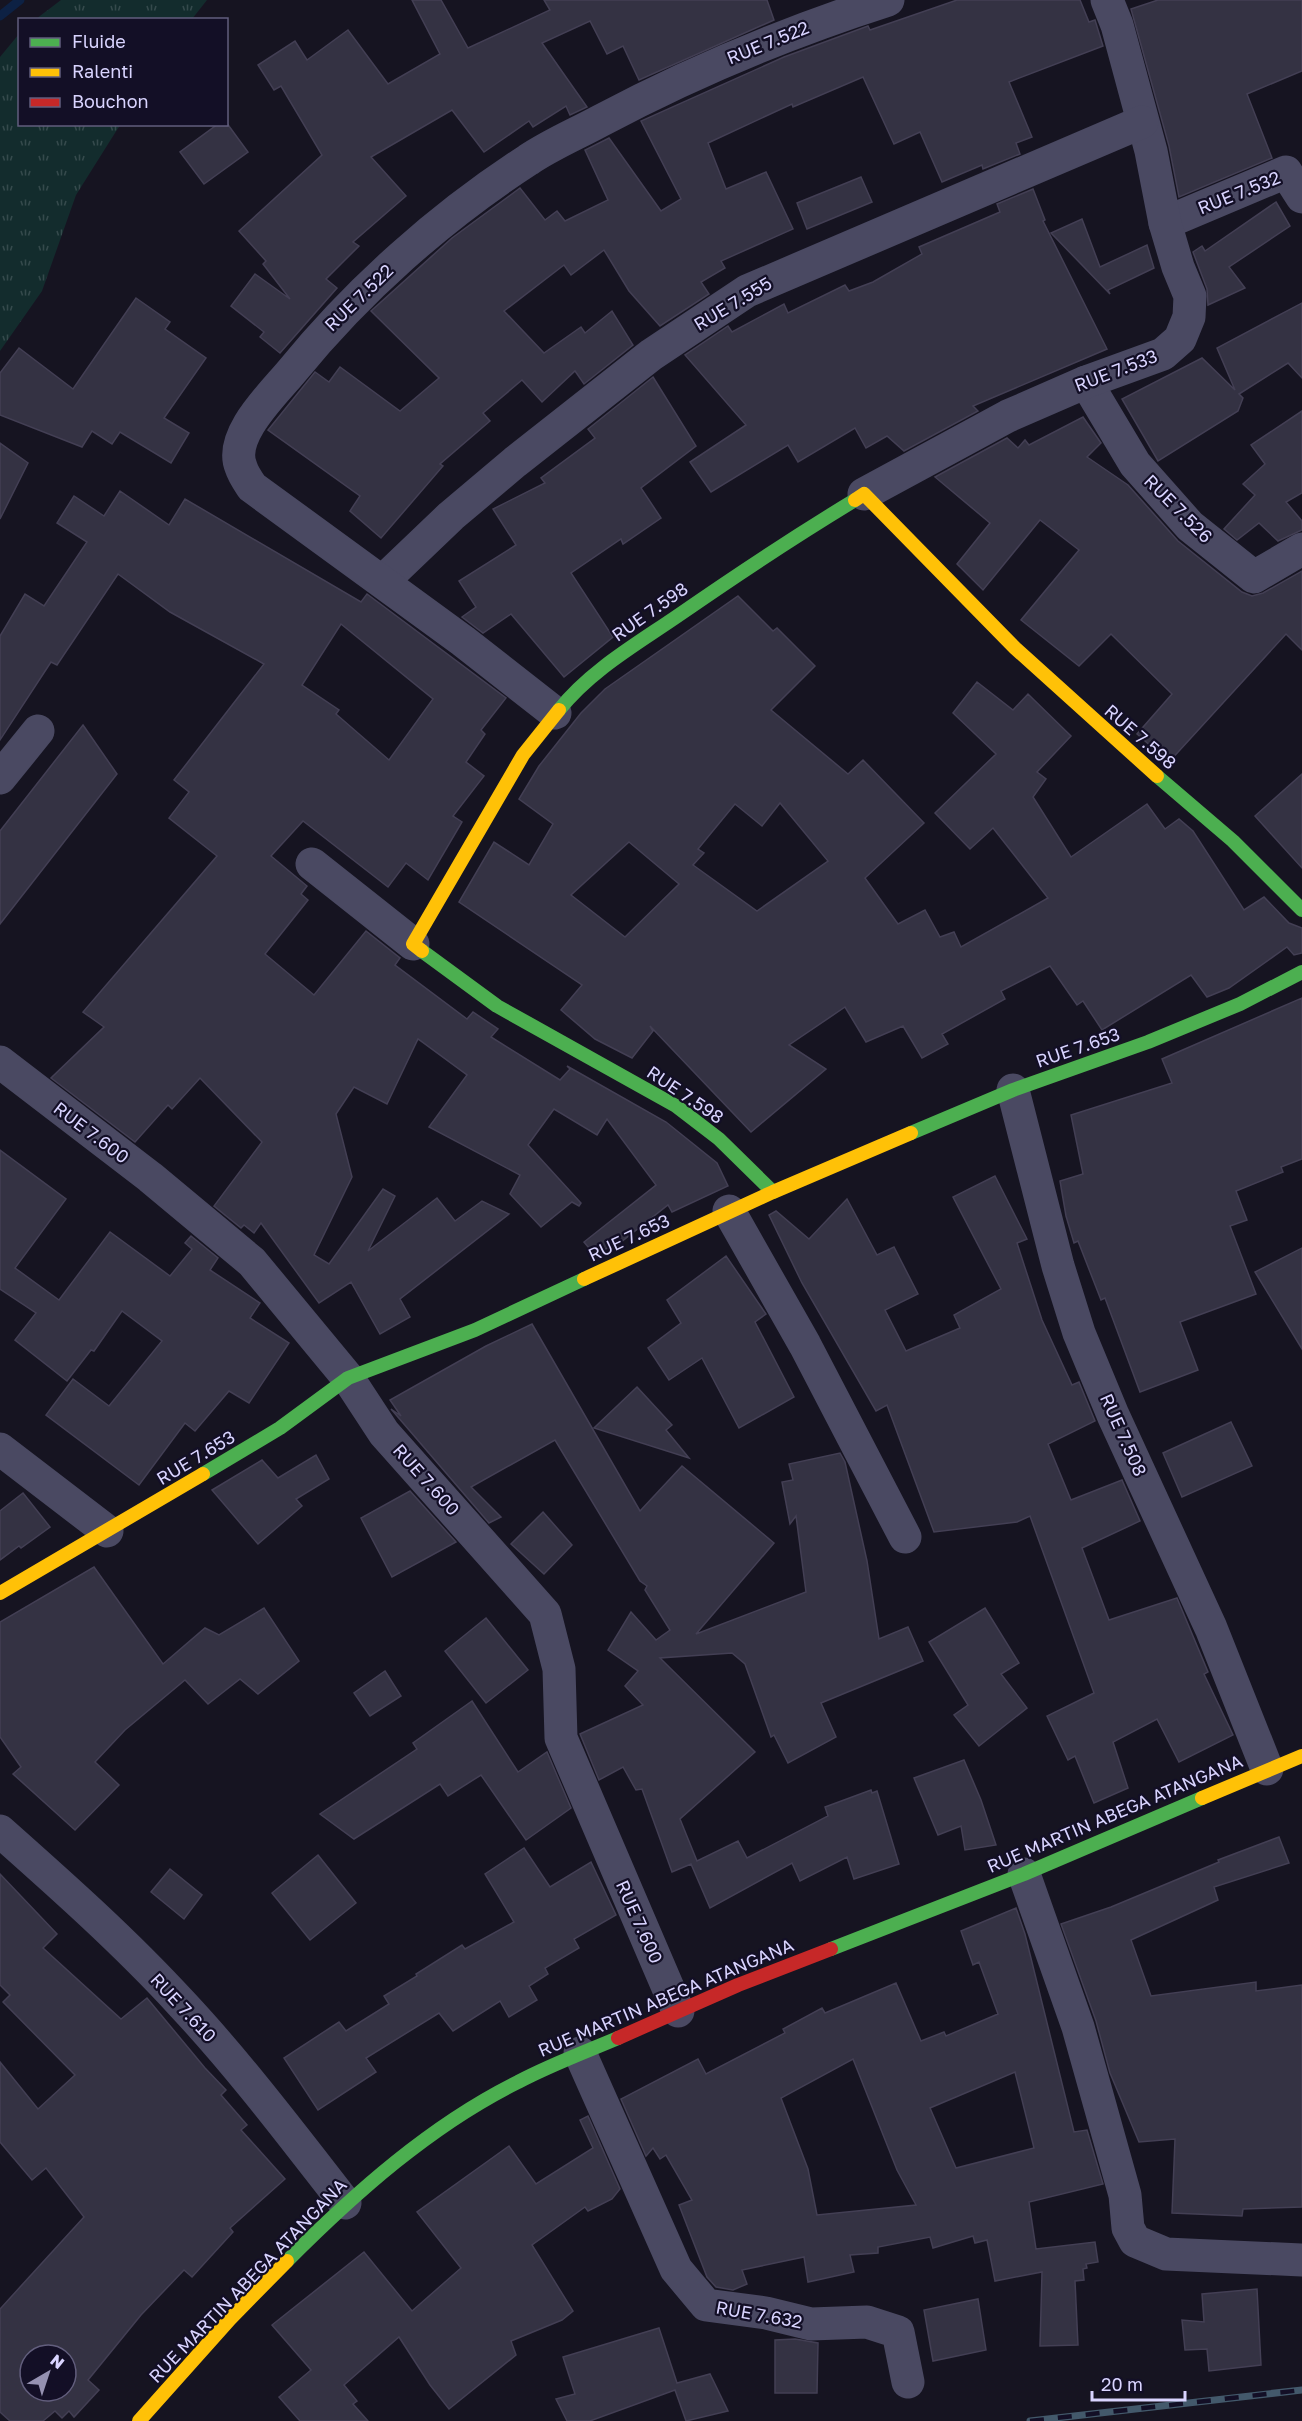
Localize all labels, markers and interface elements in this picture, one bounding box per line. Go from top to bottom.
street label: RUE 7.522 [723,16,812,69]
legend [18,18,228,126]
text: Fluide [72,30,126,52]
text: Ralenti [72,60,133,82]
text: Bouchon [72,90,149,112]
street label: RUE 7.532 [1194,166,1283,219]
street label: RUE 7.522 [319,259,397,335]
street label: RUE 7.555 [690,271,775,335]
street label: RUE 7.533 [1071,344,1160,396]
street label: RUE 7.526 [1140,470,1217,547]
street label: RUE 7.598 [607,577,692,645]
street label: RUE 7.598 [1100,699,1181,773]
street label: RUE 7.653 [1033,1022,1123,1072]
street label: RUE 7.598 [643,1060,728,1128]
street label: RUE 7.600 [50,1097,134,1168]
street label: RUE 7.653 [584,1209,673,1266]
street label: RUE 7.508 [1096,1390,1152,1479]
street label: RUE 7.653 [152,1425,239,1489]
street label: RUE 7.600 [389,1439,465,1520]
street label: RUE MARTIN ABEGA ATANGANA [984,1749,1246,1877]
street label: RUE 7.600 [612,1877,668,1967]
street label: RUE MARTIN ABEGA ATANGANA [535,1933,797,2061]
street label: RUE 7.610 [146,1968,221,2046]
street label: RUE MARTIN ABEGA ATANGANA [144,2174,351,2387]
street label: RUE 7.632 [714,2296,804,2332]
north arrow [18,2343,78,2403]
text: N [46,2350,68,2373]
scale bar [1092,2364,1185,2402]
text: 20 m [1101,2373,1143,2395]

